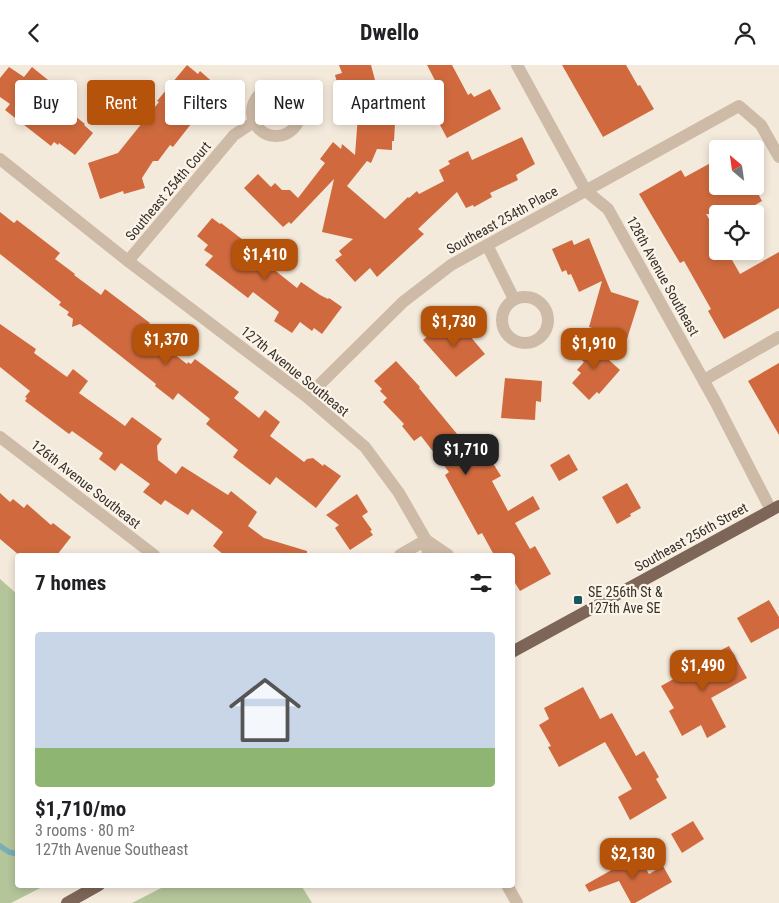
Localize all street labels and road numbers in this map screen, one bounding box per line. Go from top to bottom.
street label: Southeast 254th Court [122,138,214,244]
street label: Southeast 254th Place [444,183,561,257]
street label: 128th Avenue Southeast [623,213,703,339]
street label: 127th Avenue Southeast [238,323,352,419]
street label: 126th Avenue Southeast [28,436,144,532]
street label: Southeast 256th Street [632,499,750,575]

